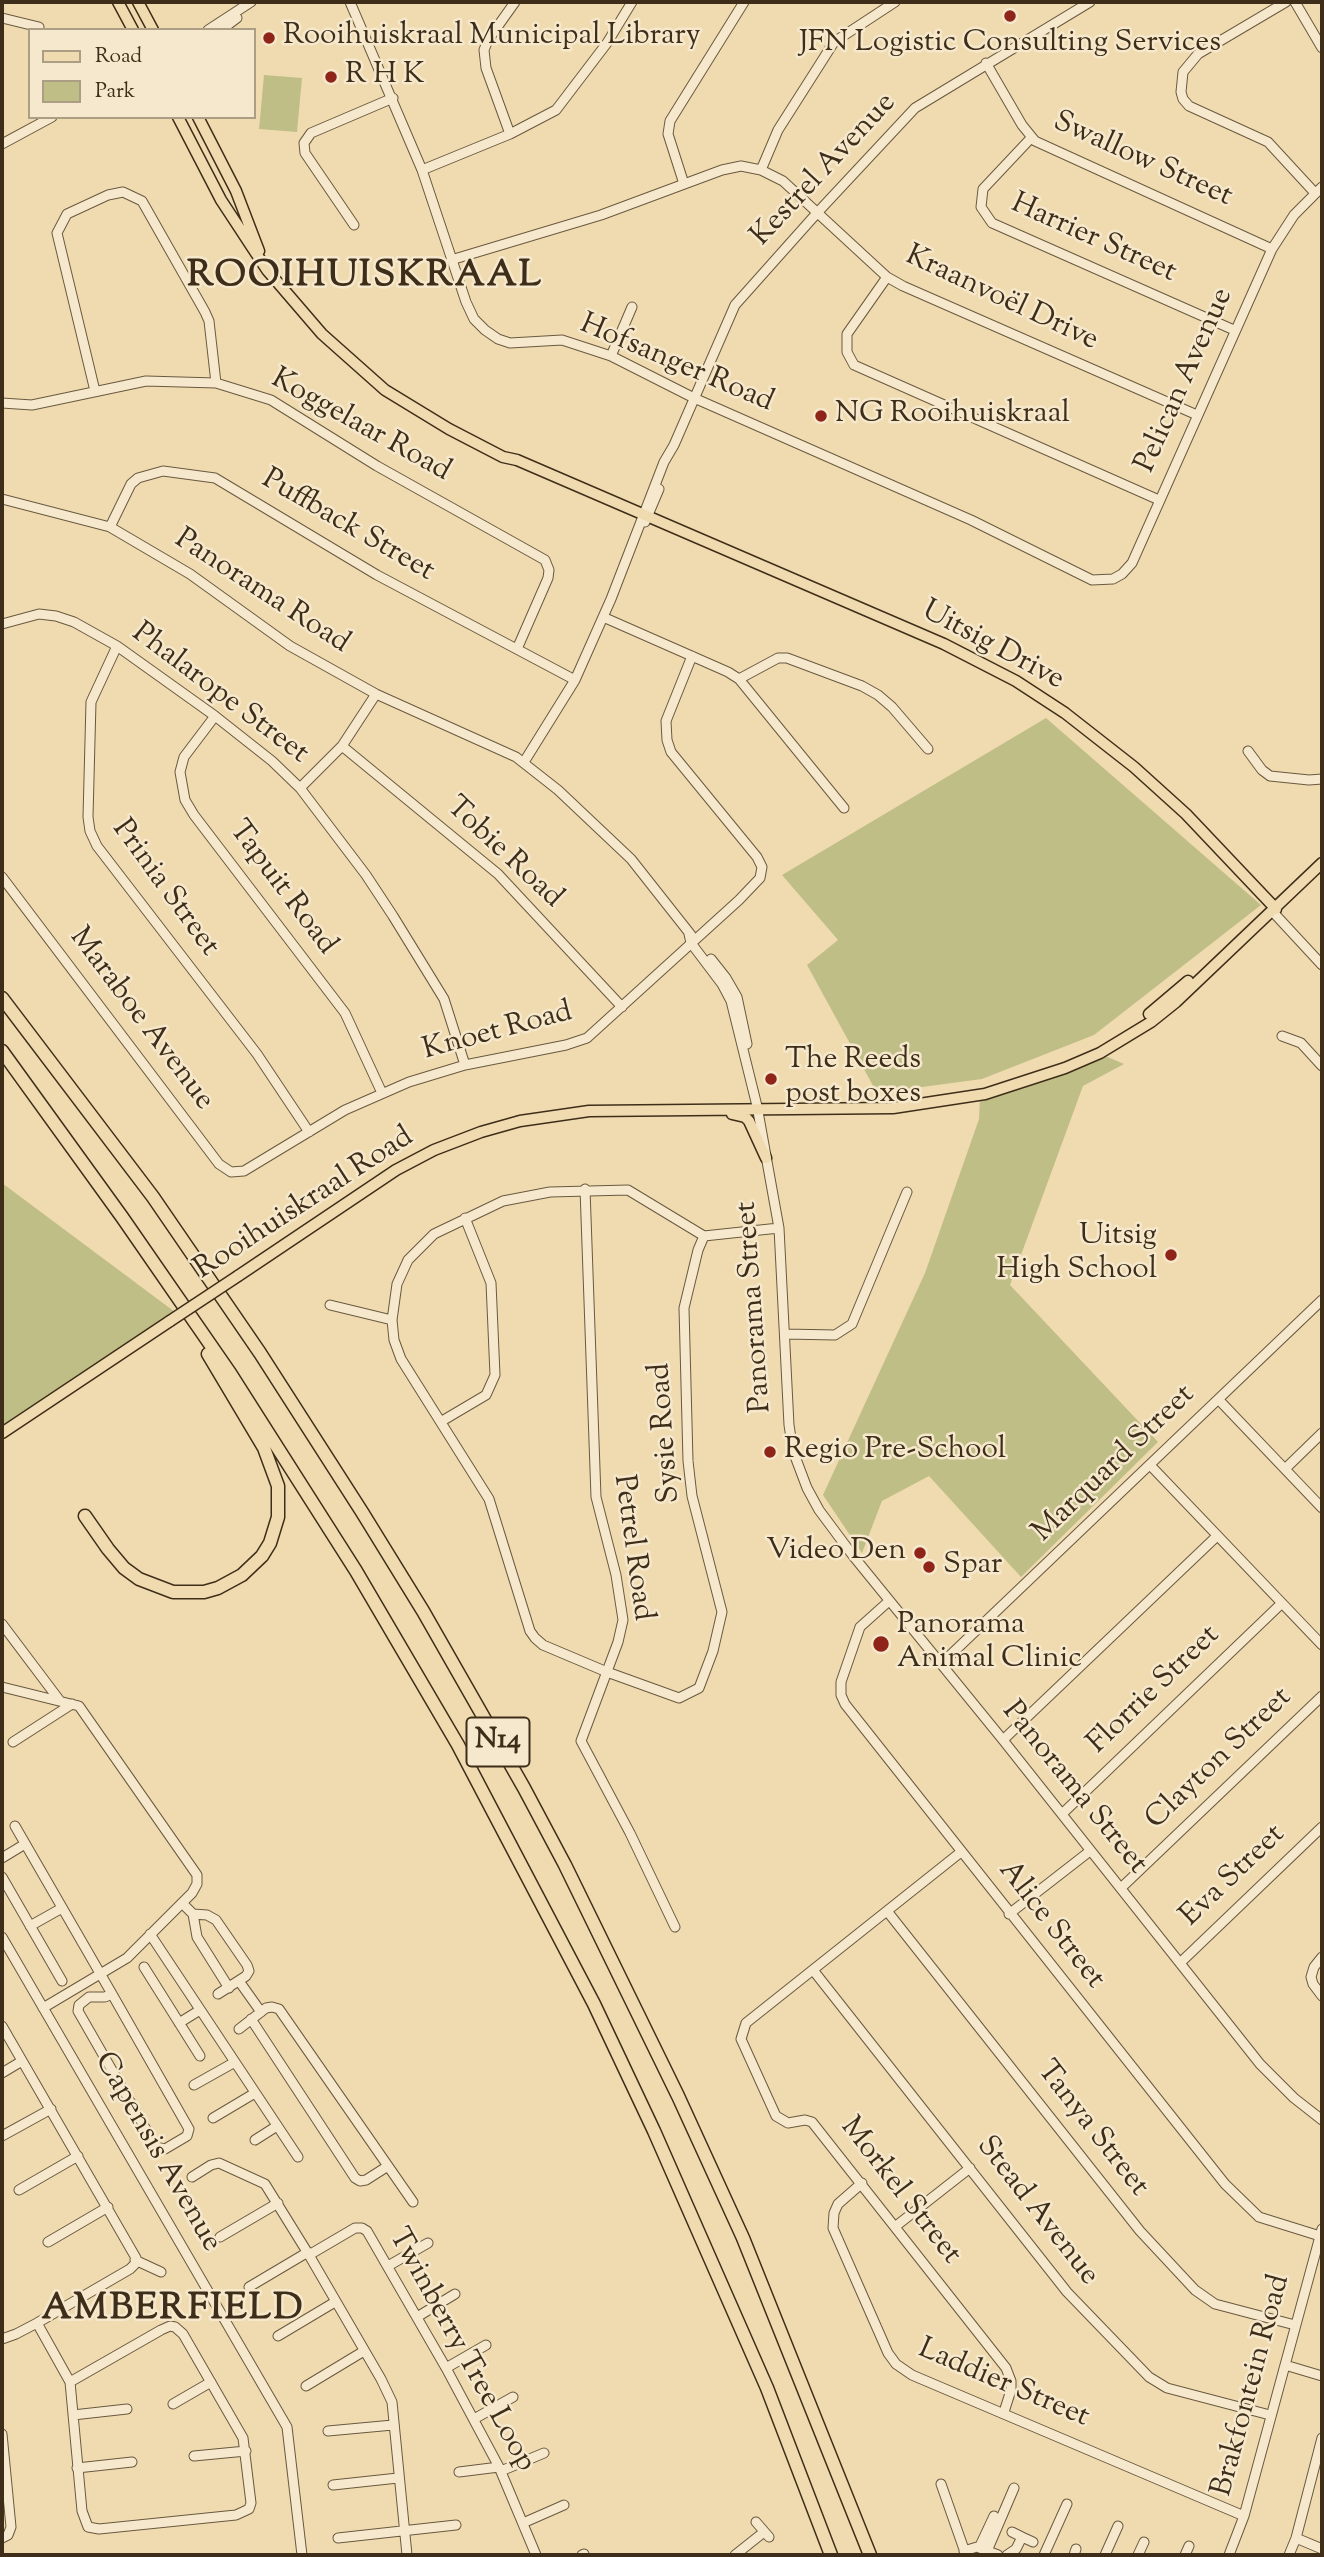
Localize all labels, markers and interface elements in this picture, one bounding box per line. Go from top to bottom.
marker: JFN Logistic Consulting Services [1002,8,1018,24]
place label: Rooihuiskraal Municipal Library [283,20,701,56]
place label: JFN Logistic Consulting Services [799,27,1221,63]
legend [28,28,256,119]
marker: Rooihuiskraal Municipal Library [261,30,277,46]
text: Road [95,42,142,72]
place label: R H K [345,59,425,95]
marker: R H K [323,69,339,85]
text: Park [95,77,135,107]
street label: Kestrel Avenue [745,87,905,255]
street label: Swallow Street [1047,105,1237,217]
street label: Harrier Street [1005,188,1181,292]
street label: Kraanvoël Drive [899,240,1103,360]
district label: ROOIHUISKRAAL [189,257,541,301]
street label: Pelican Avenue [1129,283,1243,479]
street label: Hofsanger Road [574,308,778,422]
street label: Koggelaar Road [264,363,456,491]
place label: NG Rooihuiskraal [835,398,1070,434]
marker: NG Rooihuiskraal [813,408,829,424]
street label: Puffback Street [254,463,440,591]
street label: Panorama Road [167,523,355,663]
street label: Uitsig Drive [914,594,1070,700]
street label: Phalarope Street [124,617,314,773]
street label: Tobie Road [437,791,569,917]
street label: Prinia Street [102,814,226,964]
street label: Tapuit Road [219,815,343,963]
street label: Maraboe Avenue [60,922,220,1118]
street label: Knoet Road [419,996,577,1070]
place label: The Reeds post boxes [785,1044,921,1114]
marker: The Reeds post boxes [763,1071,779,1087]
street label: Rooihuiskraal Road [189,1121,421,1289]
street label: Panorama Street [731,1200,781,1414]
place label: Uitsig High School [997,1220,1157,1290]
marker: Uitsig High School [1163,1247,1179,1263]
street label: Sysie Road [644,1362,690,1504]
street label: Marquard Street [1026,1379,1204,1551]
place label: Regio Pre-School [784,1434,1006,1470]
marker: Regio Pre-School [762,1444,778,1460]
street label: Petrel Road [603,1473,659,1623]
place label: Video Den [766,1535,906,1571]
marker: Video Den [912,1545,928,1561]
place label: Spar [943,1549,1002,1585]
marker: Spar [921,1559,937,1575]
place label: Panorama Animal Clinic [897,1609,1082,1680]
street label: Florrie Street [1081,1619,1229,1763]
marker: Panorama Animal Clinic [871,1634,891,1654]
street label: Clayton Street [1139,1681,1301,1839]
street label: Panorama Street [992,1695,1154,1883]
road number: N14 [466,1718,530,1766]
street label: Eva Street [1174,1818,1294,1936]
street label: Alice Street [989,1855,1111,1997]
street label: Capensis Avenue [84,2047,228,2259]
street label: Tanya Street [1027,2055,1155,2205]
street label: Morkel Street [830,2111,968,2273]
street label: Stead Avenue [967,2130,1105,2294]
street label: Twinberry Tree Loop [378,2223,542,2479]
street label: Brakfontein Road [1206,2271,1300,2501]
district label: AMBERFIELD [43,2290,303,2334]
street label: Laddier Street [912,2333,1094,2437]

